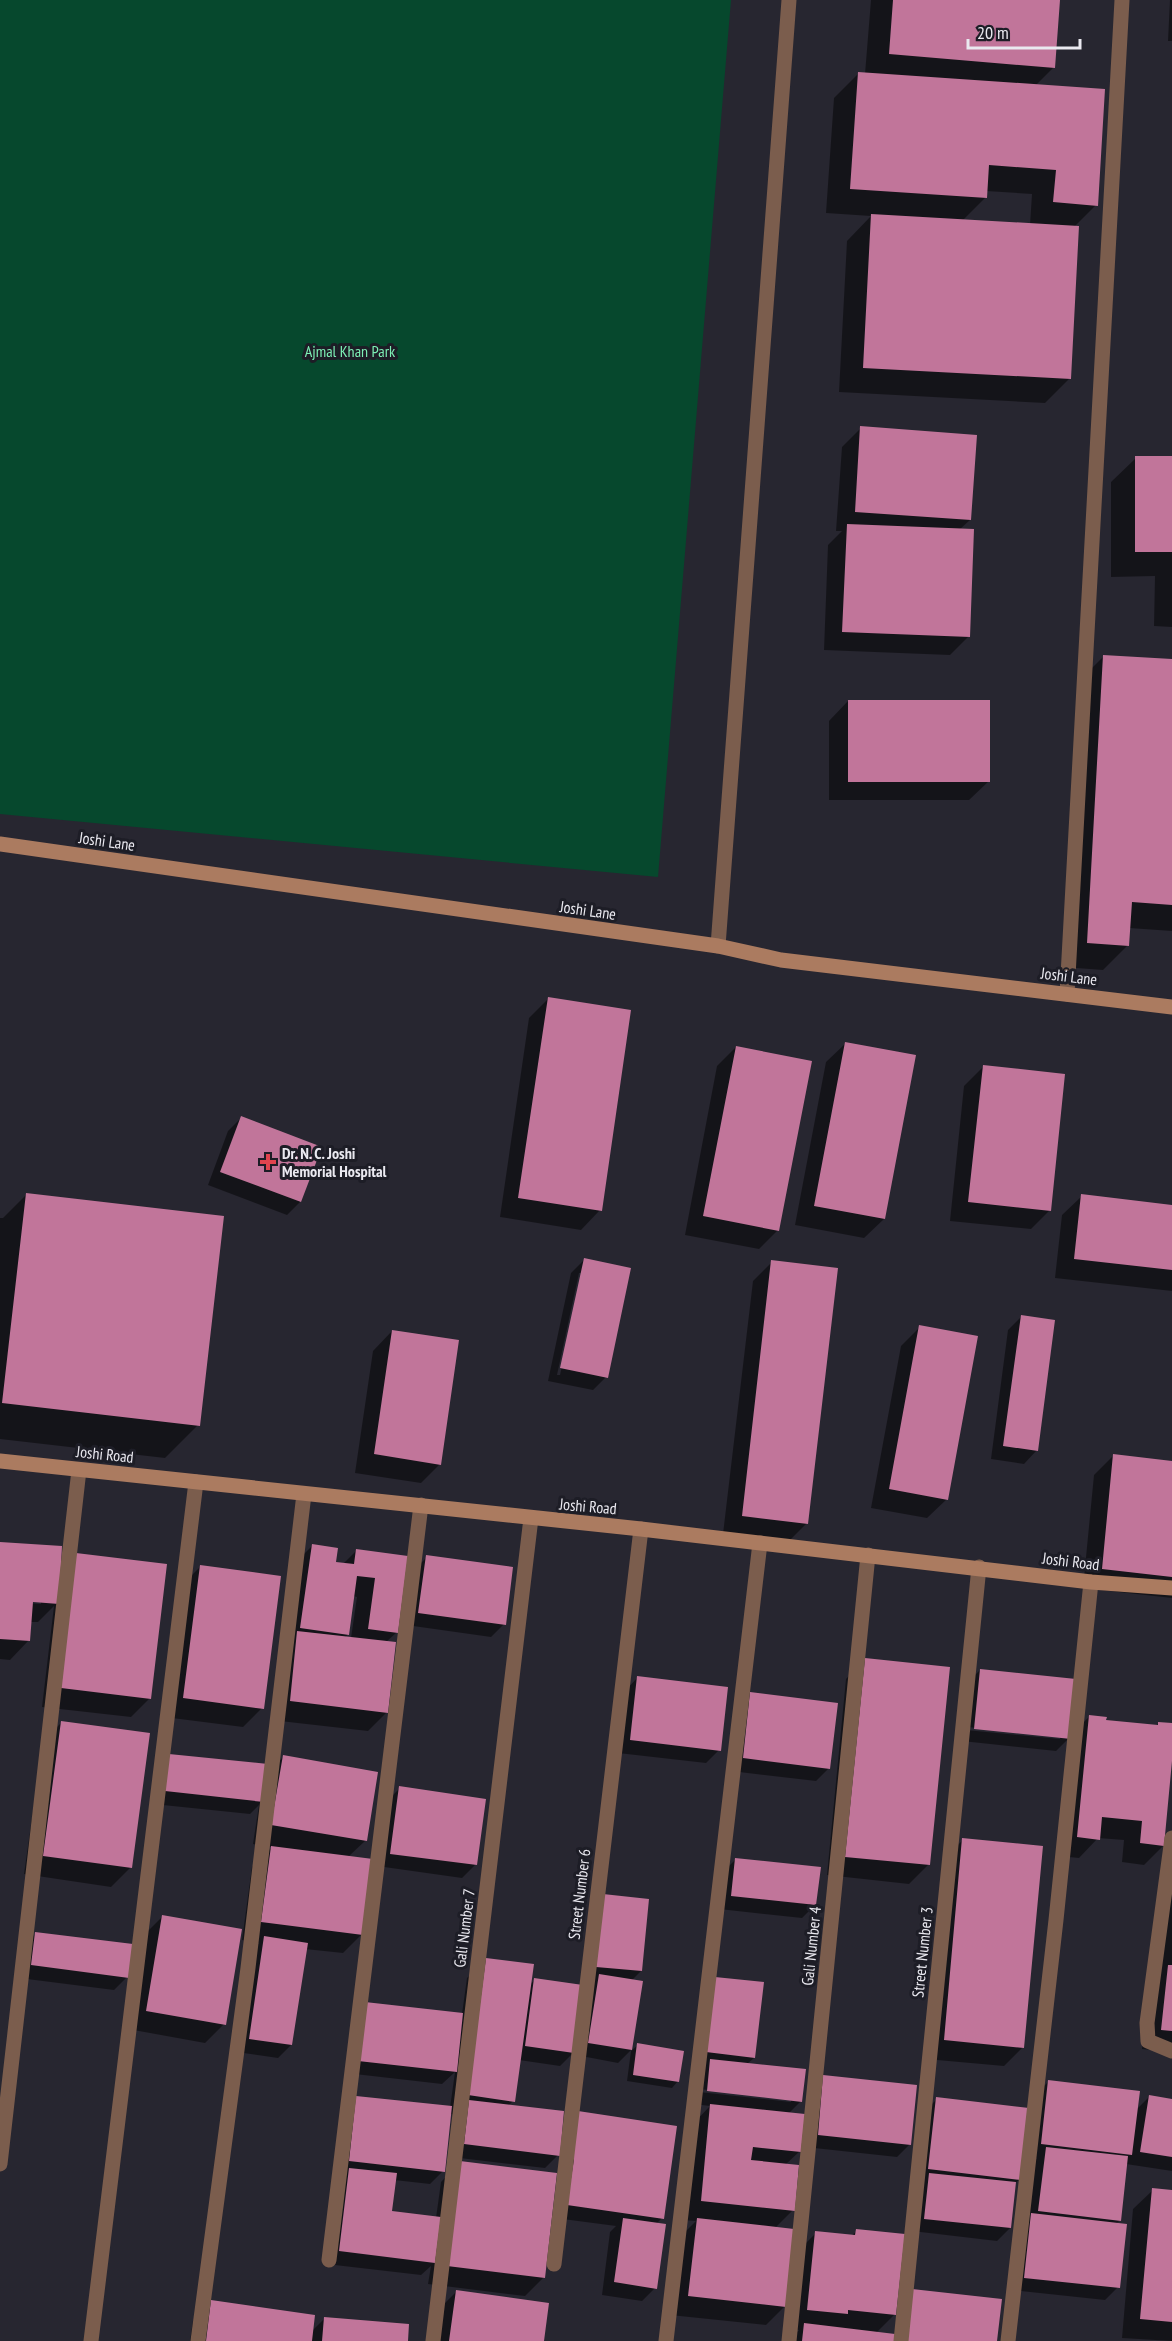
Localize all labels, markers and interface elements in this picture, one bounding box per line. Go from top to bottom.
scale bar [968,12,1080,50]
text: 20 m [977,21,1009,44]
park label: Ajmal Khan Park [305,341,396,361]
street label: Joshi Lane [77,827,136,855]
street label: Joshi Lane [558,896,617,924]
street label: Joshi Lane [1039,963,1098,989]
place label: Dr. N. C. Joshi Memorial Hospital [282,1143,387,1181]
marker: Dr. N. C. Joshi Memorial Hospital [259,1153,277,1171]
street label: Joshi Road [74,1441,135,1467]
street label: Joshi Road [558,1493,618,1518]
street label: Joshi Road [1040,1547,1101,1574]
street label: Street Number 6 [564,1848,594,1940]
street label: Gali Number 7 [449,1887,479,1969]
street label: Gali Number 4 [797,1905,825,1987]
street label: Street Number 3 [907,1906,937,1998]

